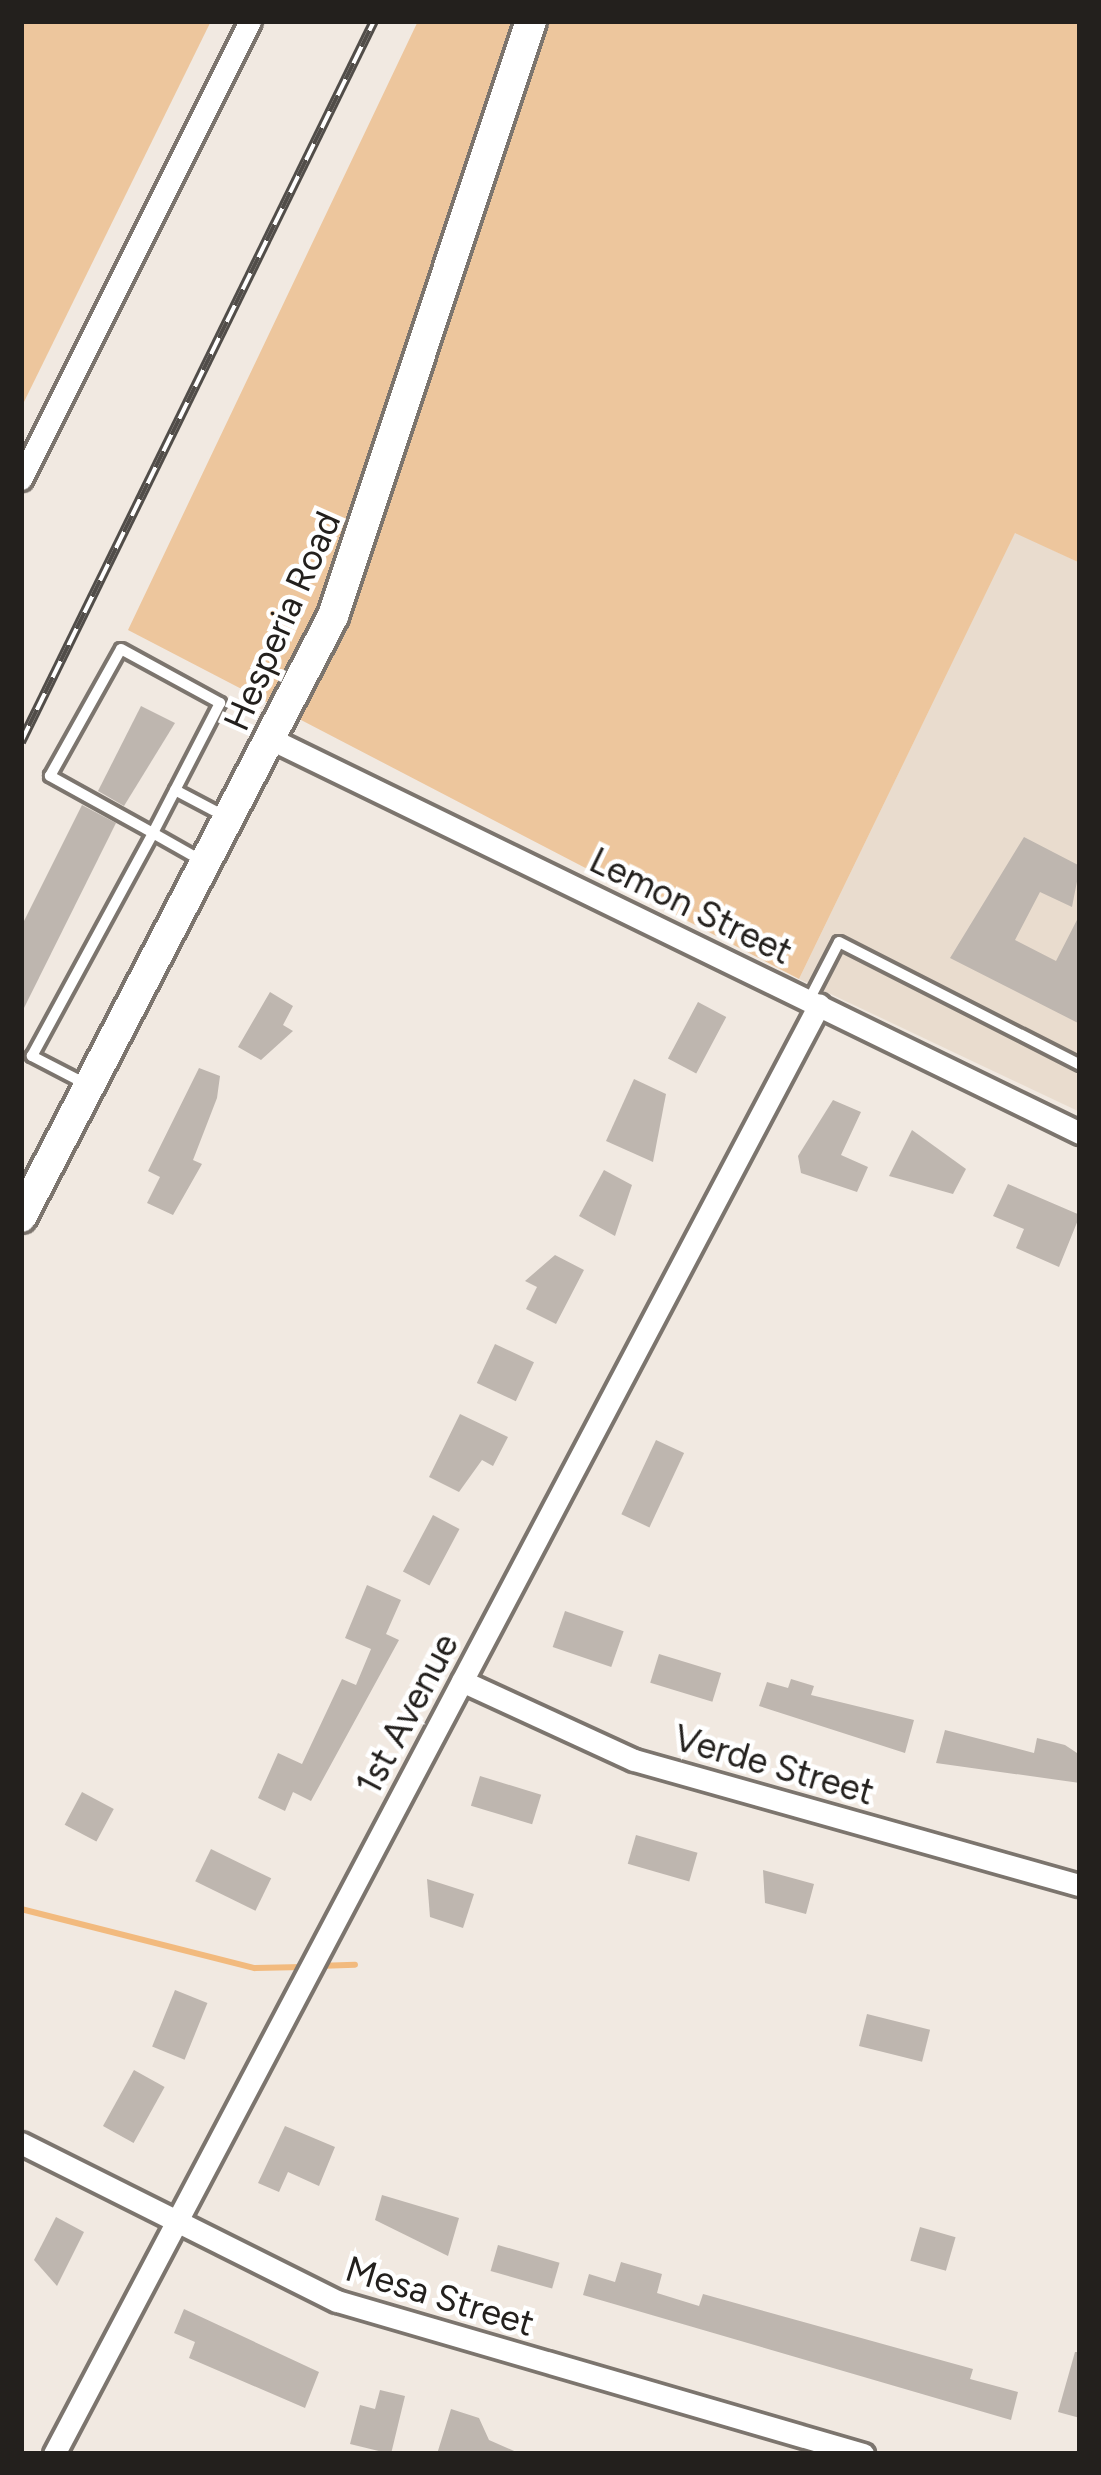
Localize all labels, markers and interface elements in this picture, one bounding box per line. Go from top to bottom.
street label: Hesperia Road [214,505,350,737]
street label: Lemon Street [583,838,799,974]
street label: 1st Avenue [347,1626,467,1802]
street label: Verde Street [669,1716,879,1814]
street label: Mesa Street [340,2247,540,2345]

